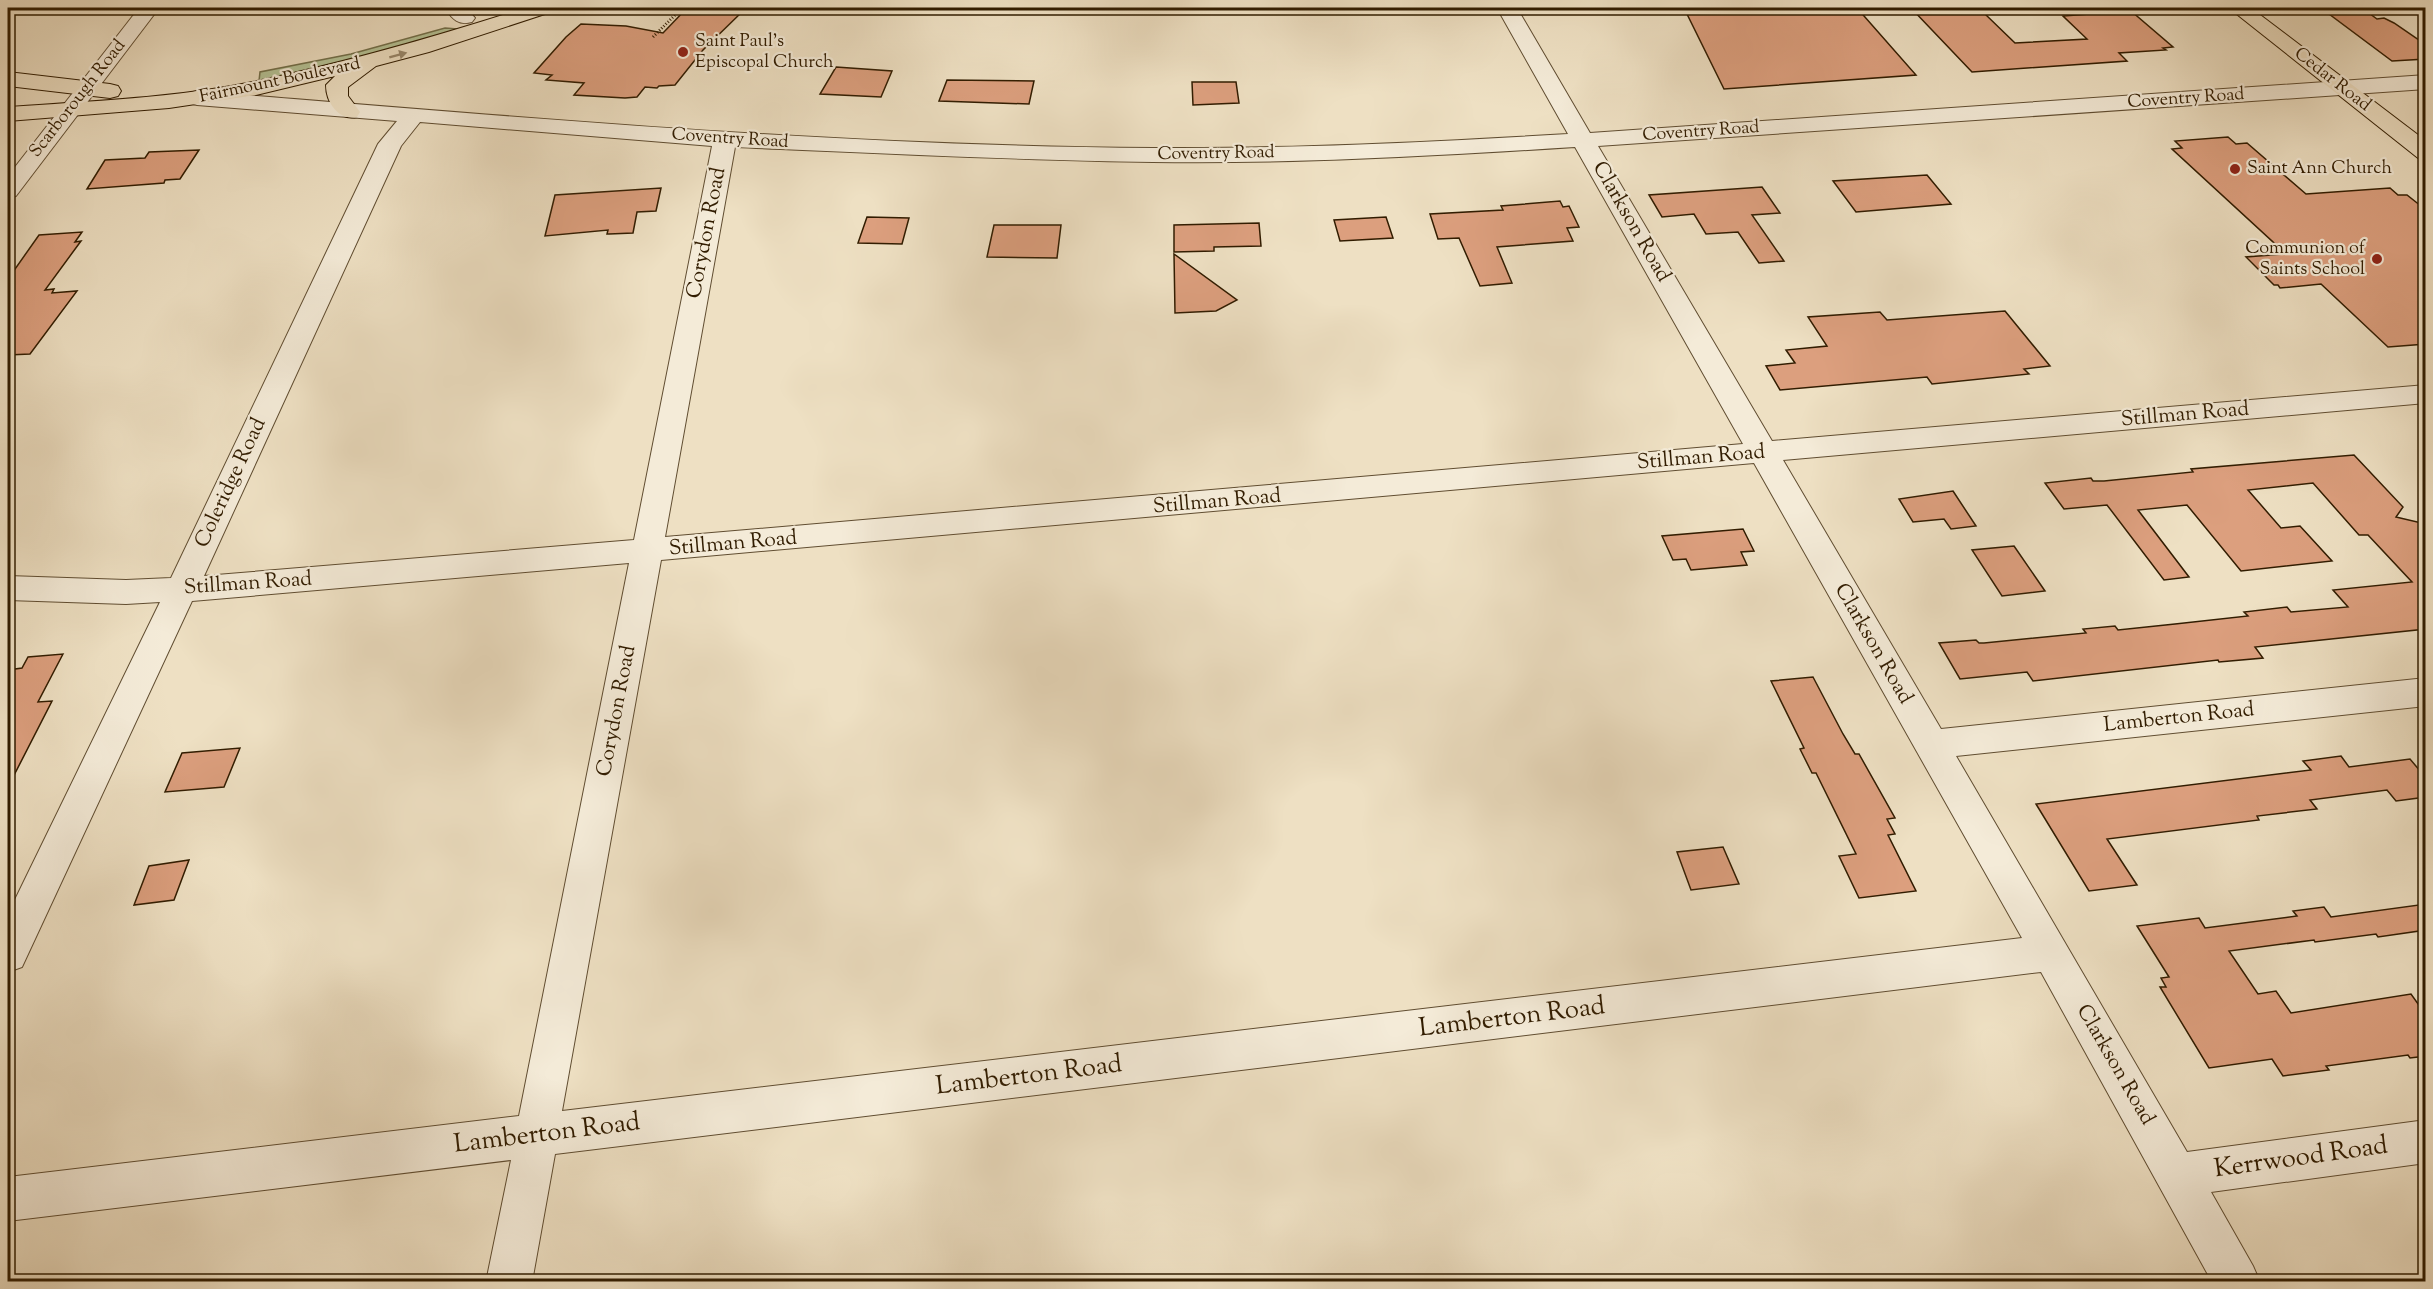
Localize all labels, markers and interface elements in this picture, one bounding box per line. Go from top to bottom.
place label: Saint Paul's Episcopal Church [695,29,834,76]
street label: Scarborough Road [23,34,133,164]
street label: Cedar Road [2288,42,2376,118]
marker: Saint Paul's Episcopal Church [676,45,690,59]
one-way arrow [389,50,407,59]
street label: Fairmount Boulevard [197,51,363,111]
street label: Coventry Road [2127,82,2245,116]
street label: Coventry Road [1642,115,1760,149]
street label: Coventry Road [671,122,789,156]
street label: Coventry Road [1157,140,1275,168]
street label: Clarkson Road [1584,156,1678,288]
place label: Saint Ann Church [2247,156,2392,182]
marker: Saint Ann Church [2228,162,2242,176]
street label: Corydon Road [680,165,734,301]
place label: Communion of Saints School [2245,236,2366,283]
marker: Communion of Saints School [2370,252,2384,266]
street label: Stillman Road [2120,394,2250,436]
street label: Coleridge Road [188,413,274,553]
street label: Stillman Road [1636,437,1766,479]
street label: Stillman Road [1152,481,1282,523]
street label: Stillman Road [668,523,798,565]
street label: Stillman Road [183,565,313,603]
street label: Clarkson Road [1826,578,1920,710]
street label: Corydon Road [590,643,644,779]
street label: Lamberton Road [2102,695,2256,741]
street label: Lamberton Road [1417,988,1608,1048]
street label: Clarkson Road [2068,999,2162,1131]
street label: Lamberton Road [934,1046,1125,1106]
street label: Lamberton Road [452,1104,643,1164]
street label: Kerrwood Road [2212,1127,2391,1189]

